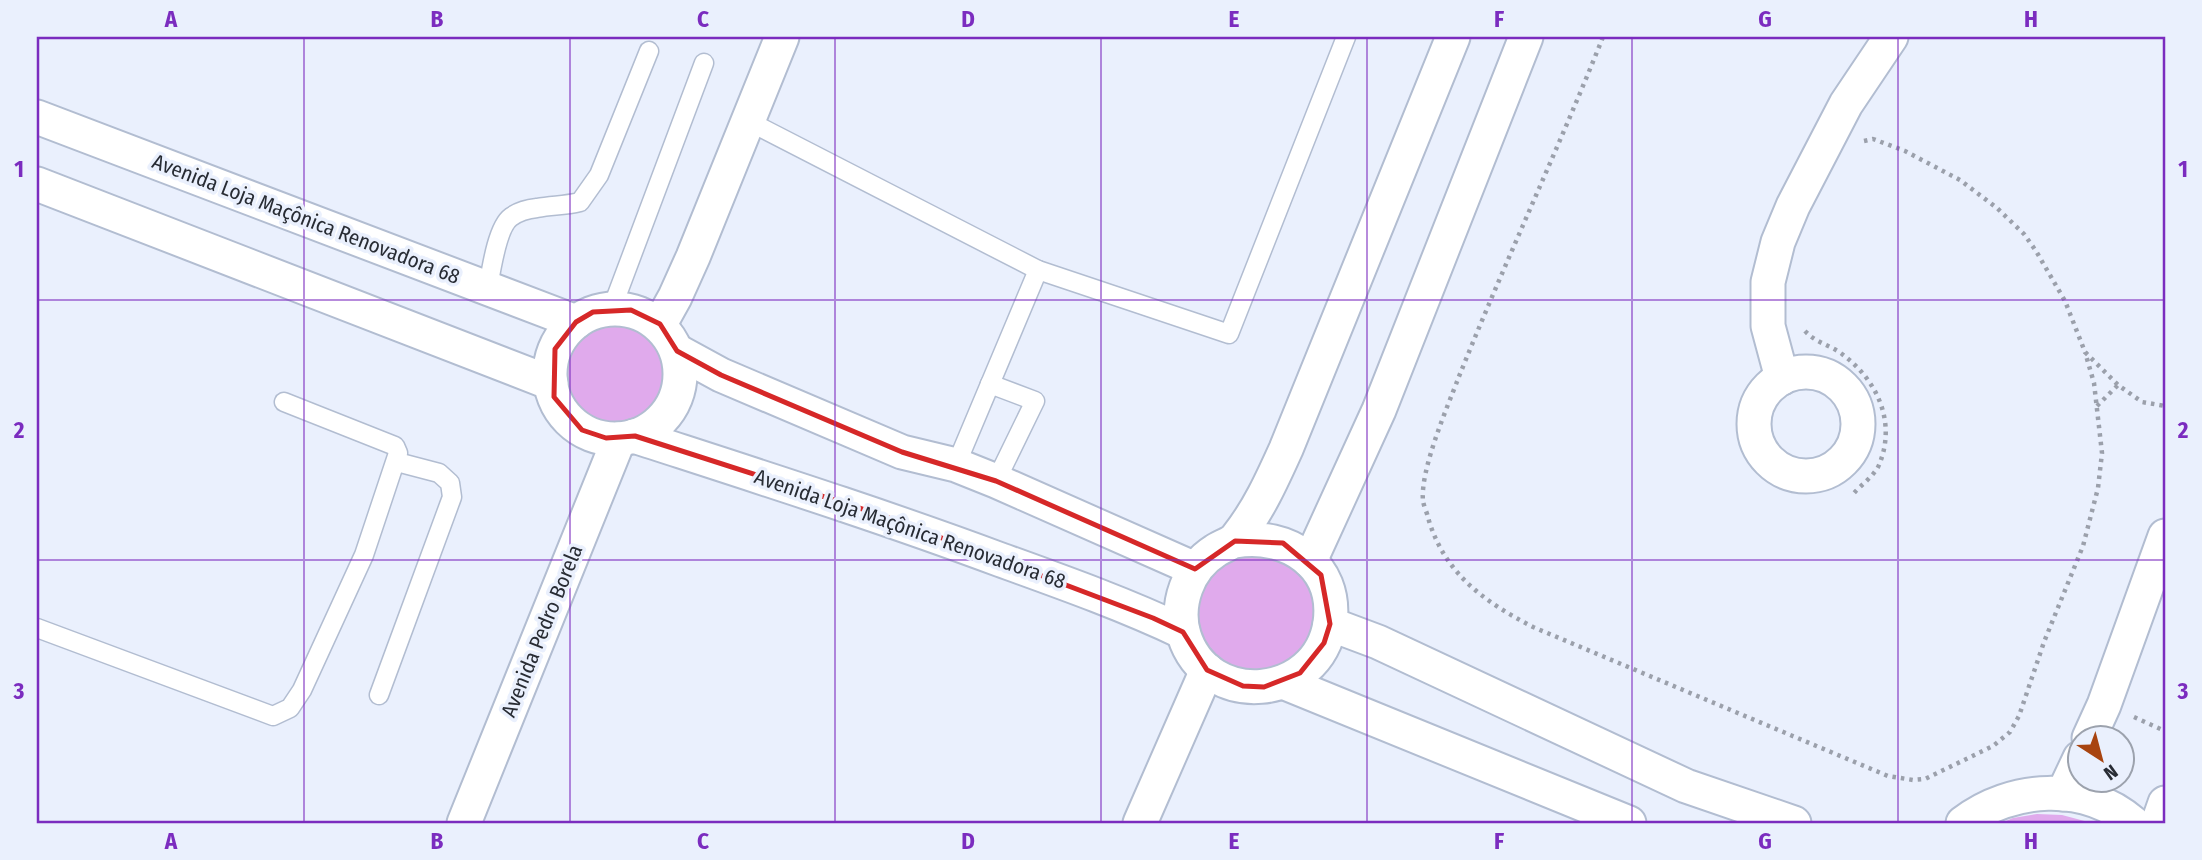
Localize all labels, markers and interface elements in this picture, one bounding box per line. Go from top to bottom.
text: A [164,5,178,33]
text: B [431,5,444,33]
text: C [697,5,709,33]
text: D [961,5,975,33]
text: E [1229,5,1240,33]
text: F [1494,5,1504,33]
text: G [1758,5,1772,33]
text: H [2024,5,2038,33]
street label: Avenida Loja Maçônica Renovadora 68 [149,148,463,290]
text: 1 [14,155,24,183]
text: 1 [2178,155,2188,183]
text: 2 [13,416,25,444]
text: 2 [2177,416,2189,444]
street label: Avenida Loja Maçônica Renovadora 68 [751,463,1069,595]
street label: Avenida Pedro Borela [496,541,588,721]
text: 3 [13,677,25,705]
text: 3 [2177,677,2189,705]
north arrow [2066,724,2136,794]
text: N [2099,760,2122,785]
text: A [164,827,178,855]
text: B [431,827,444,855]
text: C [697,827,709,855]
text: D [961,827,975,855]
text: E [1229,827,1240,855]
text: F [1494,827,1504,855]
text: G [1758,827,1772,855]
text: H [2024,827,2038,855]

